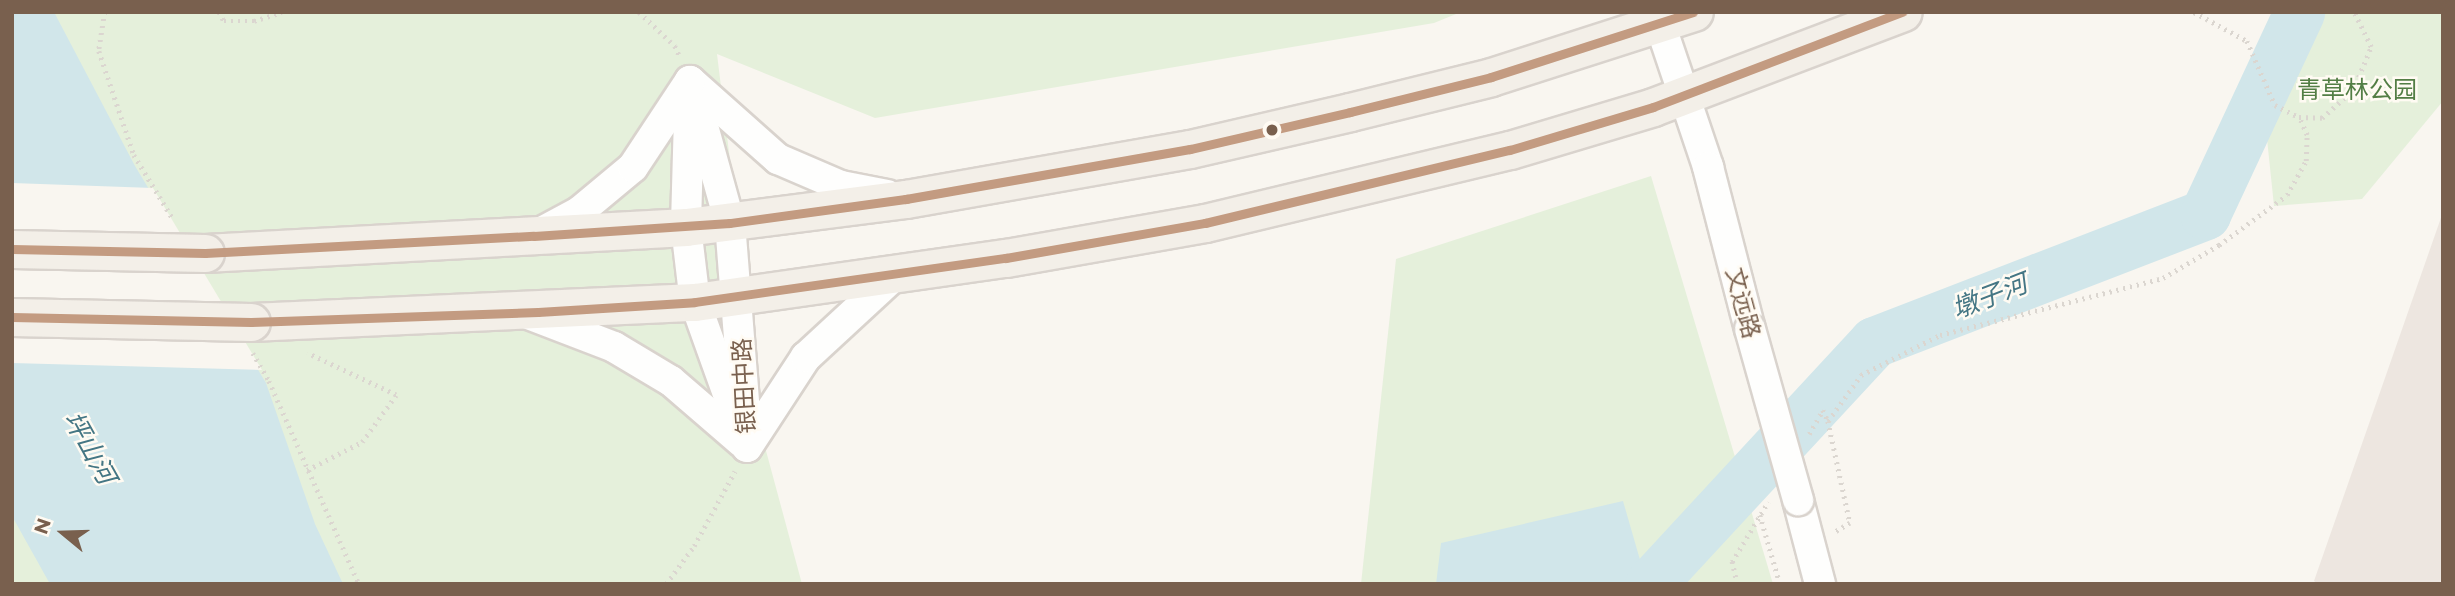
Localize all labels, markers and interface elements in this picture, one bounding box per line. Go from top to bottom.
park label: 青草林公园 [2297,76,2417,104]
unlabelled marker [1265,123,1279,137]
street label: 文远路 [1720,264,1766,342]
water label: 墩子河 [1948,268,2032,326]
street label: 银田中路 [727,337,761,435]
water label: 坪山河 [56,406,122,490]
north arrow [28,498,98,568]
text: N [29,515,56,537]

